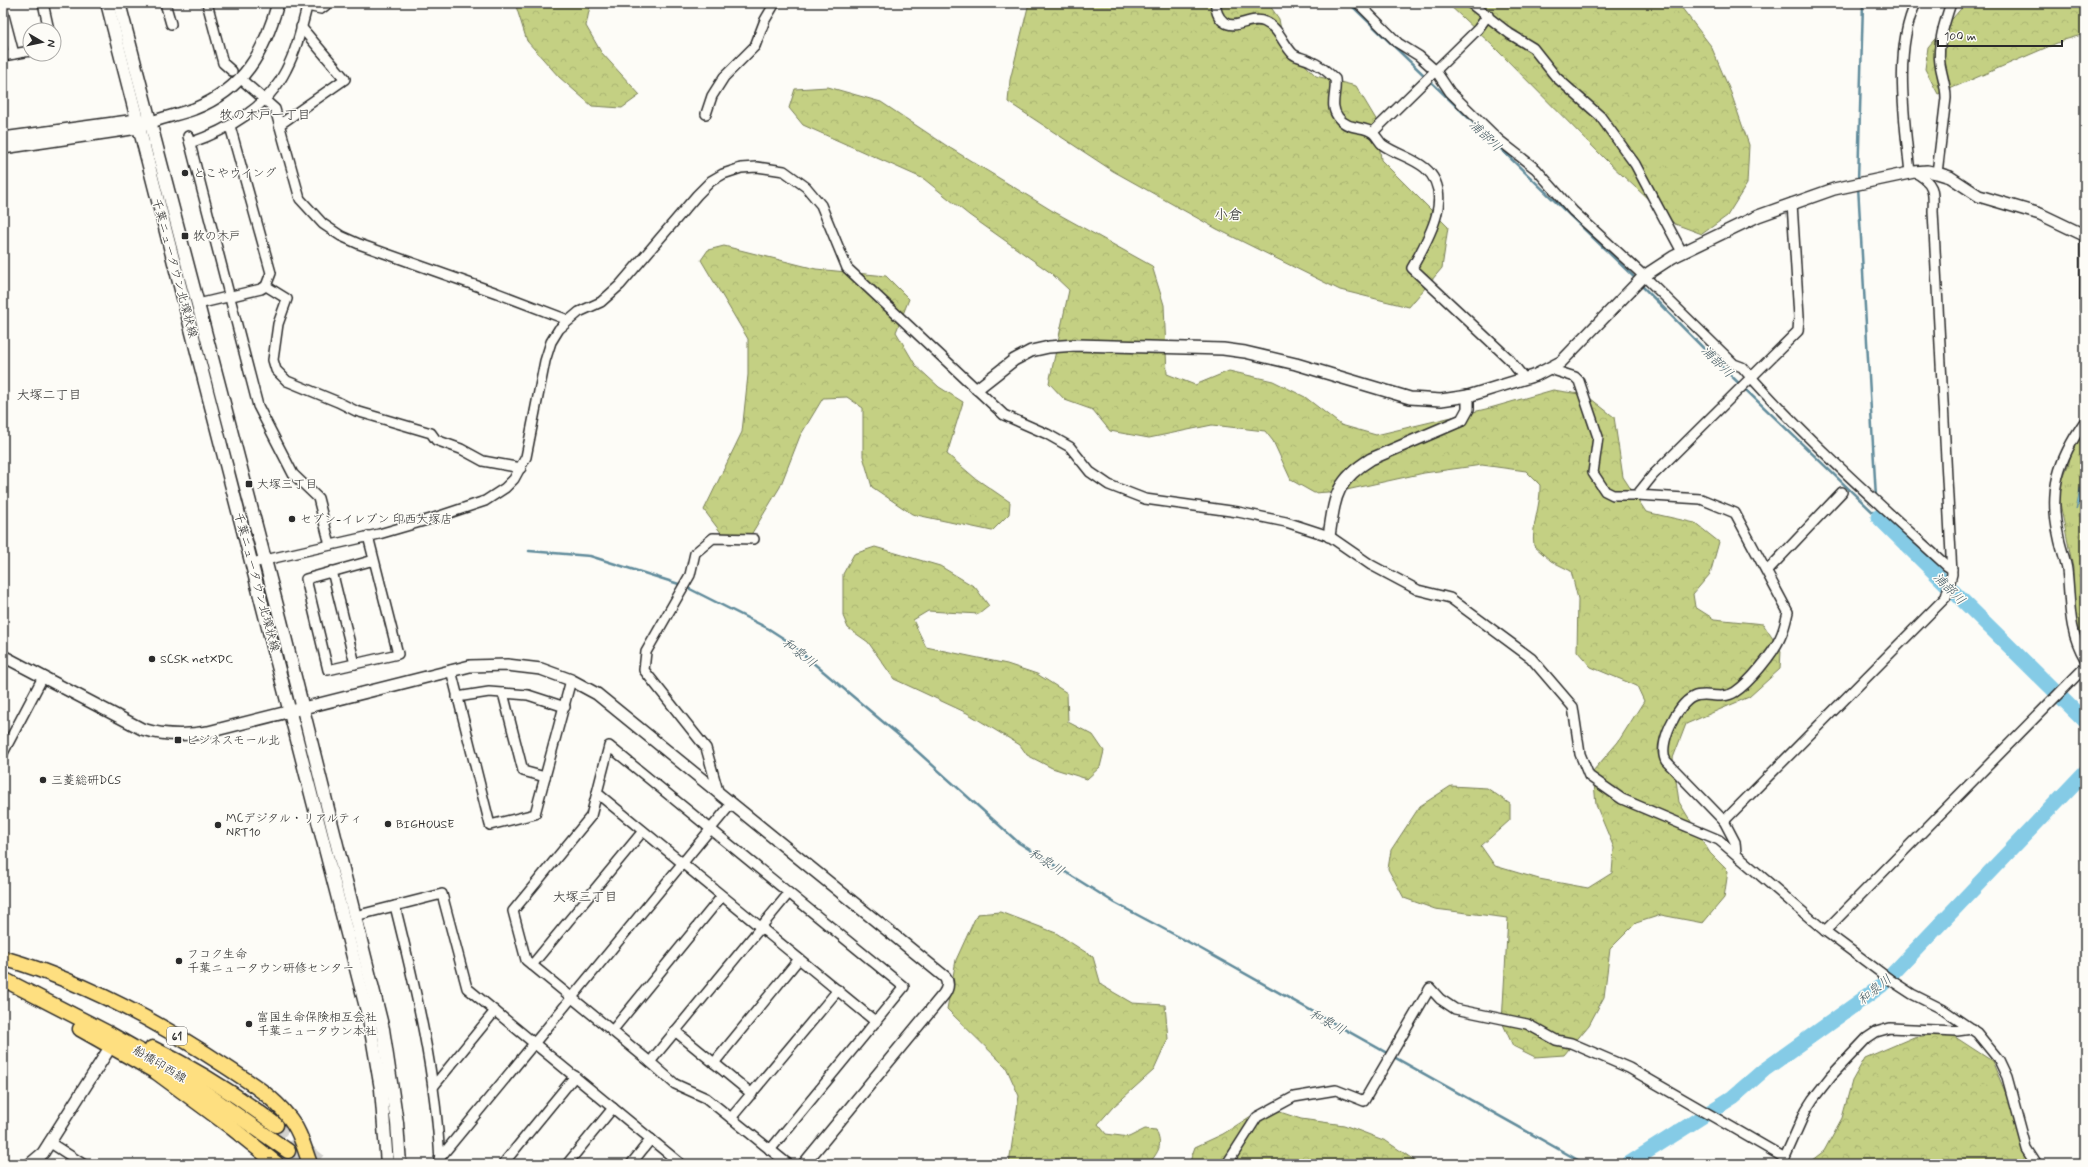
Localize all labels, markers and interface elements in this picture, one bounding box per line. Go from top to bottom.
north arrow [22,22,62,62]
scale bar [1938,22,2062,48]
text: 100 m [1944,29,1976,45]
text: N [43,39,58,48]
district label: 牧の木戸一丁目 [219,107,311,124]
water label: 浦部川 [1465,116,1505,156]
place label: とこやウイング [193,166,277,182]
marker: とこやウイング [180,168,190,178]
street label: 千葉ニュータウン北環状線 [148,197,200,340]
district label: 小倉 [1214,206,1242,224]
place label: 牧の木戸 [193,229,241,245]
marker: 牧の木戸 [180,231,190,241]
water label: 浦部川 [1697,342,1737,382]
district label: 大塚二丁目 [16,387,82,404]
place label: 大塚三丁目 [257,477,317,493]
marker: 大塚三丁目 [244,479,254,489]
street label: 千葉ニュータウン北環状線 [230,511,282,654]
place label: セブン-イレブン 印西大塚店 [300,512,453,528]
marker: セブン-イレブン 印西大塚店 [287,514,297,524]
water label: 浦部川 [1929,569,1969,609]
water label: 和泉川 [778,634,820,672]
place label: SCSK netXDC [160,652,233,668]
marker: SCSK netXDC [147,654,157,664]
place label: ビジネスモール北 [186,733,280,749]
marker: ビジネスモール北 [173,735,183,745]
place label: 三菱総研DCS [51,773,121,789]
marker: 三菱総研DCS [38,775,48,785]
place label: MCデジタル・リアルティ NRT10 [226,811,362,841]
place label: BIGHOUSE [396,817,454,833]
marker: BIGHOUSE [383,819,393,829]
marker: MCデジタル・リアルティ NRT10 [213,820,223,830]
water label: 和泉川 [1025,845,1067,880]
district label: 大塚三丁目 [552,889,618,906]
place label: フコク生命 千葉ニュータウン研修センター [187,947,354,977]
marker: フコク生命 千葉ニュータウン研修センター [174,956,184,966]
water label: 和泉川 [1854,971,1895,1009]
water label: 和泉川 [1306,1005,1348,1039]
place label: 富国生命保険相互会社 千葉ニュータウン本社 [257,1010,377,1040]
marker: 富国生命保険相互会社 千葉ニュータウン本社 [244,1019,254,1029]
road number: 61 [167,1027,187,1045]
street label: 船橋印西線 [130,1043,189,1087]

